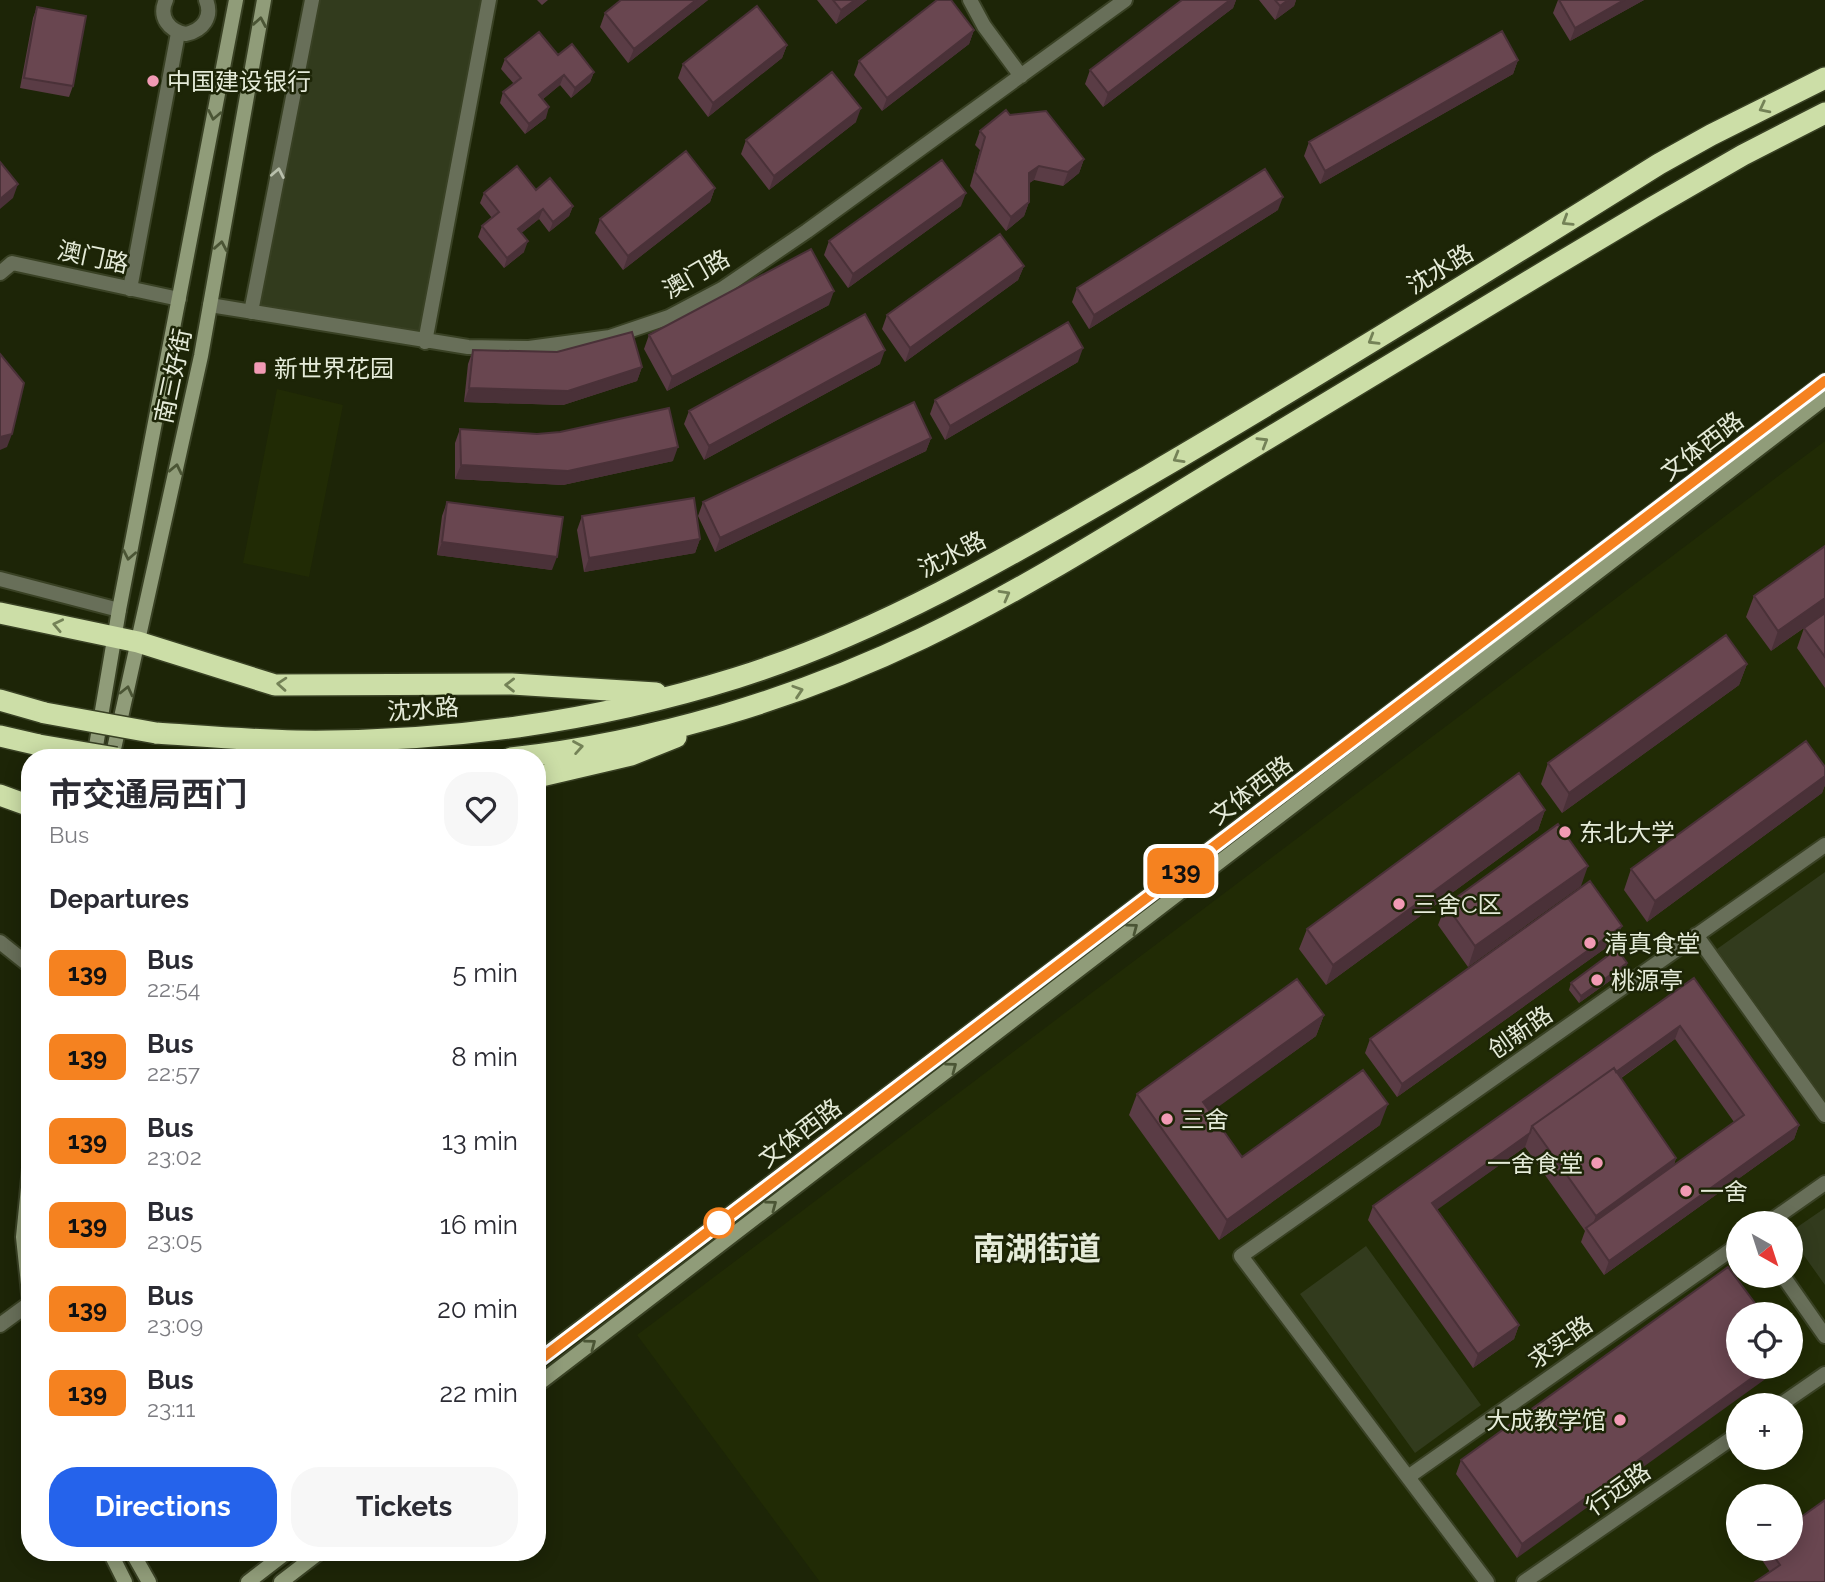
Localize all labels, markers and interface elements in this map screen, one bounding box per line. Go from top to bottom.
one-way arrow [252,16,267,28]
place label: 中国建设银行 [167,67,311,96]
marker: 中国建设银行 [145,73,161,89]
one-way arrow [1759,99,1771,113]
one-way arrow [208,109,223,121]
one-way arrow [270,167,285,179]
one-way arrow [1561,213,1574,226]
street label: 澳门路 [55,235,131,279]
street label: 沈水路 [1402,238,1478,300]
one-way arrow [212,240,227,252]
street label: 澳门路 [658,243,734,305]
street label: 南三好街 [149,326,197,426]
one-way arrow [1367,332,1380,345]
place label: 新世界花园 [274,354,394,383]
marker: 新世界花园 [252,360,268,376]
street label: 文体西路 [1655,406,1749,486]
one-way arrow [1256,437,1269,450]
one-way arrow [1173,450,1185,463]
one-way arrow [168,463,183,475]
street label: 沈水路 [913,525,991,583]
one-way arrow [123,549,138,561]
one-way arrow [997,590,1010,603]
one-way arrow [52,618,64,633]
one-way arrow [276,677,287,692]
one-way arrow [504,677,515,692]
one-way arrow [792,684,804,699]
one-way arrow [119,685,133,697]
street label: 沈水路 [386,692,460,726]
one-way arrow [572,740,584,755]
street label: 文体西路 [1204,750,1298,830]
button: heart [444,772,518,846]
text: 市交通局西门 [49,775,247,814]
place label: 东北大学 [1579,818,1675,847]
text: Bus [49,821,89,848]
marker: 东北大学 [1557,824,1573,840]
line badge: 139 [1141,848,1221,894]
text: 139 [1161,856,1201,885]
text: Departures [49,884,189,914]
place label: 三舍C区 [1413,890,1501,919]
marker: 三舍C区 [1391,896,1407,912]
one-way arrow [1125,924,1138,937]
place label: 清真食堂 [1604,929,1700,958]
marker: 清真食堂 [1582,935,1598,951]
text: Bus [147,945,194,975]
text: 139 [68,958,107,987]
text: 5 min [452,958,518,988]
place label: 桃源亭 [1611,966,1683,995]
marker: 桃源亭 [1589,972,1605,988]
text: 22:54 [147,975,200,1002]
street label: 创新路 [1482,999,1558,1065]
text: Bus [147,1029,194,1059]
text: 139 [68,1042,107,1071]
text: 8 min [451,1042,518,1072]
text: 22:57 [147,1059,200,1086]
one-way arrow [945,1062,957,1075]
street label: 文体西路 [753,1093,847,1173]
place label: 三舍 [1181,1105,1229,1134]
marker: 三舍 [1159,1111,1175,1127]
text: Bus [147,1113,194,1143]
text: 139 [68,1126,107,1155]
text: 13 min [442,1126,518,1156]
text: 23:02 [147,1143,202,1170]
place label: 一舍食堂 [1487,1149,1583,1178]
marker: 一舍食堂 [1589,1155,1605,1171]
place label: 一舍 [1700,1177,1748,1206]
marker: 一舍 [1678,1183,1694,1199]
text: Bus [147,1197,194,1227]
one-way arrow [764,1201,777,1214]
unlabelled marker [704,1208,734,1238]
text: 139 [68,1210,107,1239]
text: 16 min [440,1210,518,1240]
north arrow [1726,1211,1802,1288]
map controls [1726,1211,1803,1561]
text: 23:05 [147,1227,202,1254]
district label: 南湖街道 [973,1230,1101,1267]
text: Bus [147,1281,194,1311]
text: 139 [68,1294,107,1323]
text: 20 min [437,1294,518,1324]
button: locate [1726,1302,1803,1379]
street label: 求实路 [1522,1309,1598,1375]
text: 23:09 [147,1311,203,1338]
one-way arrow [584,1339,596,1352]
text: Bus [147,1365,194,1395]
text: 139 [68,1378,107,1407]
text: 22 min [440,1378,518,1408]
button: + [1726,1393,1803,1470]
text: 23:11 [147,1395,195,1422]
place label: 大成教学馆 [1486,1406,1606,1435]
marker: 大成教学馆 [1612,1412,1628,1428]
street label: 行远路 [1580,1456,1656,1522]
button: Directions [49,1467,277,1547]
button: Tickets [291,1467,518,1547]
button: − [1726,1484,1803,1561]

